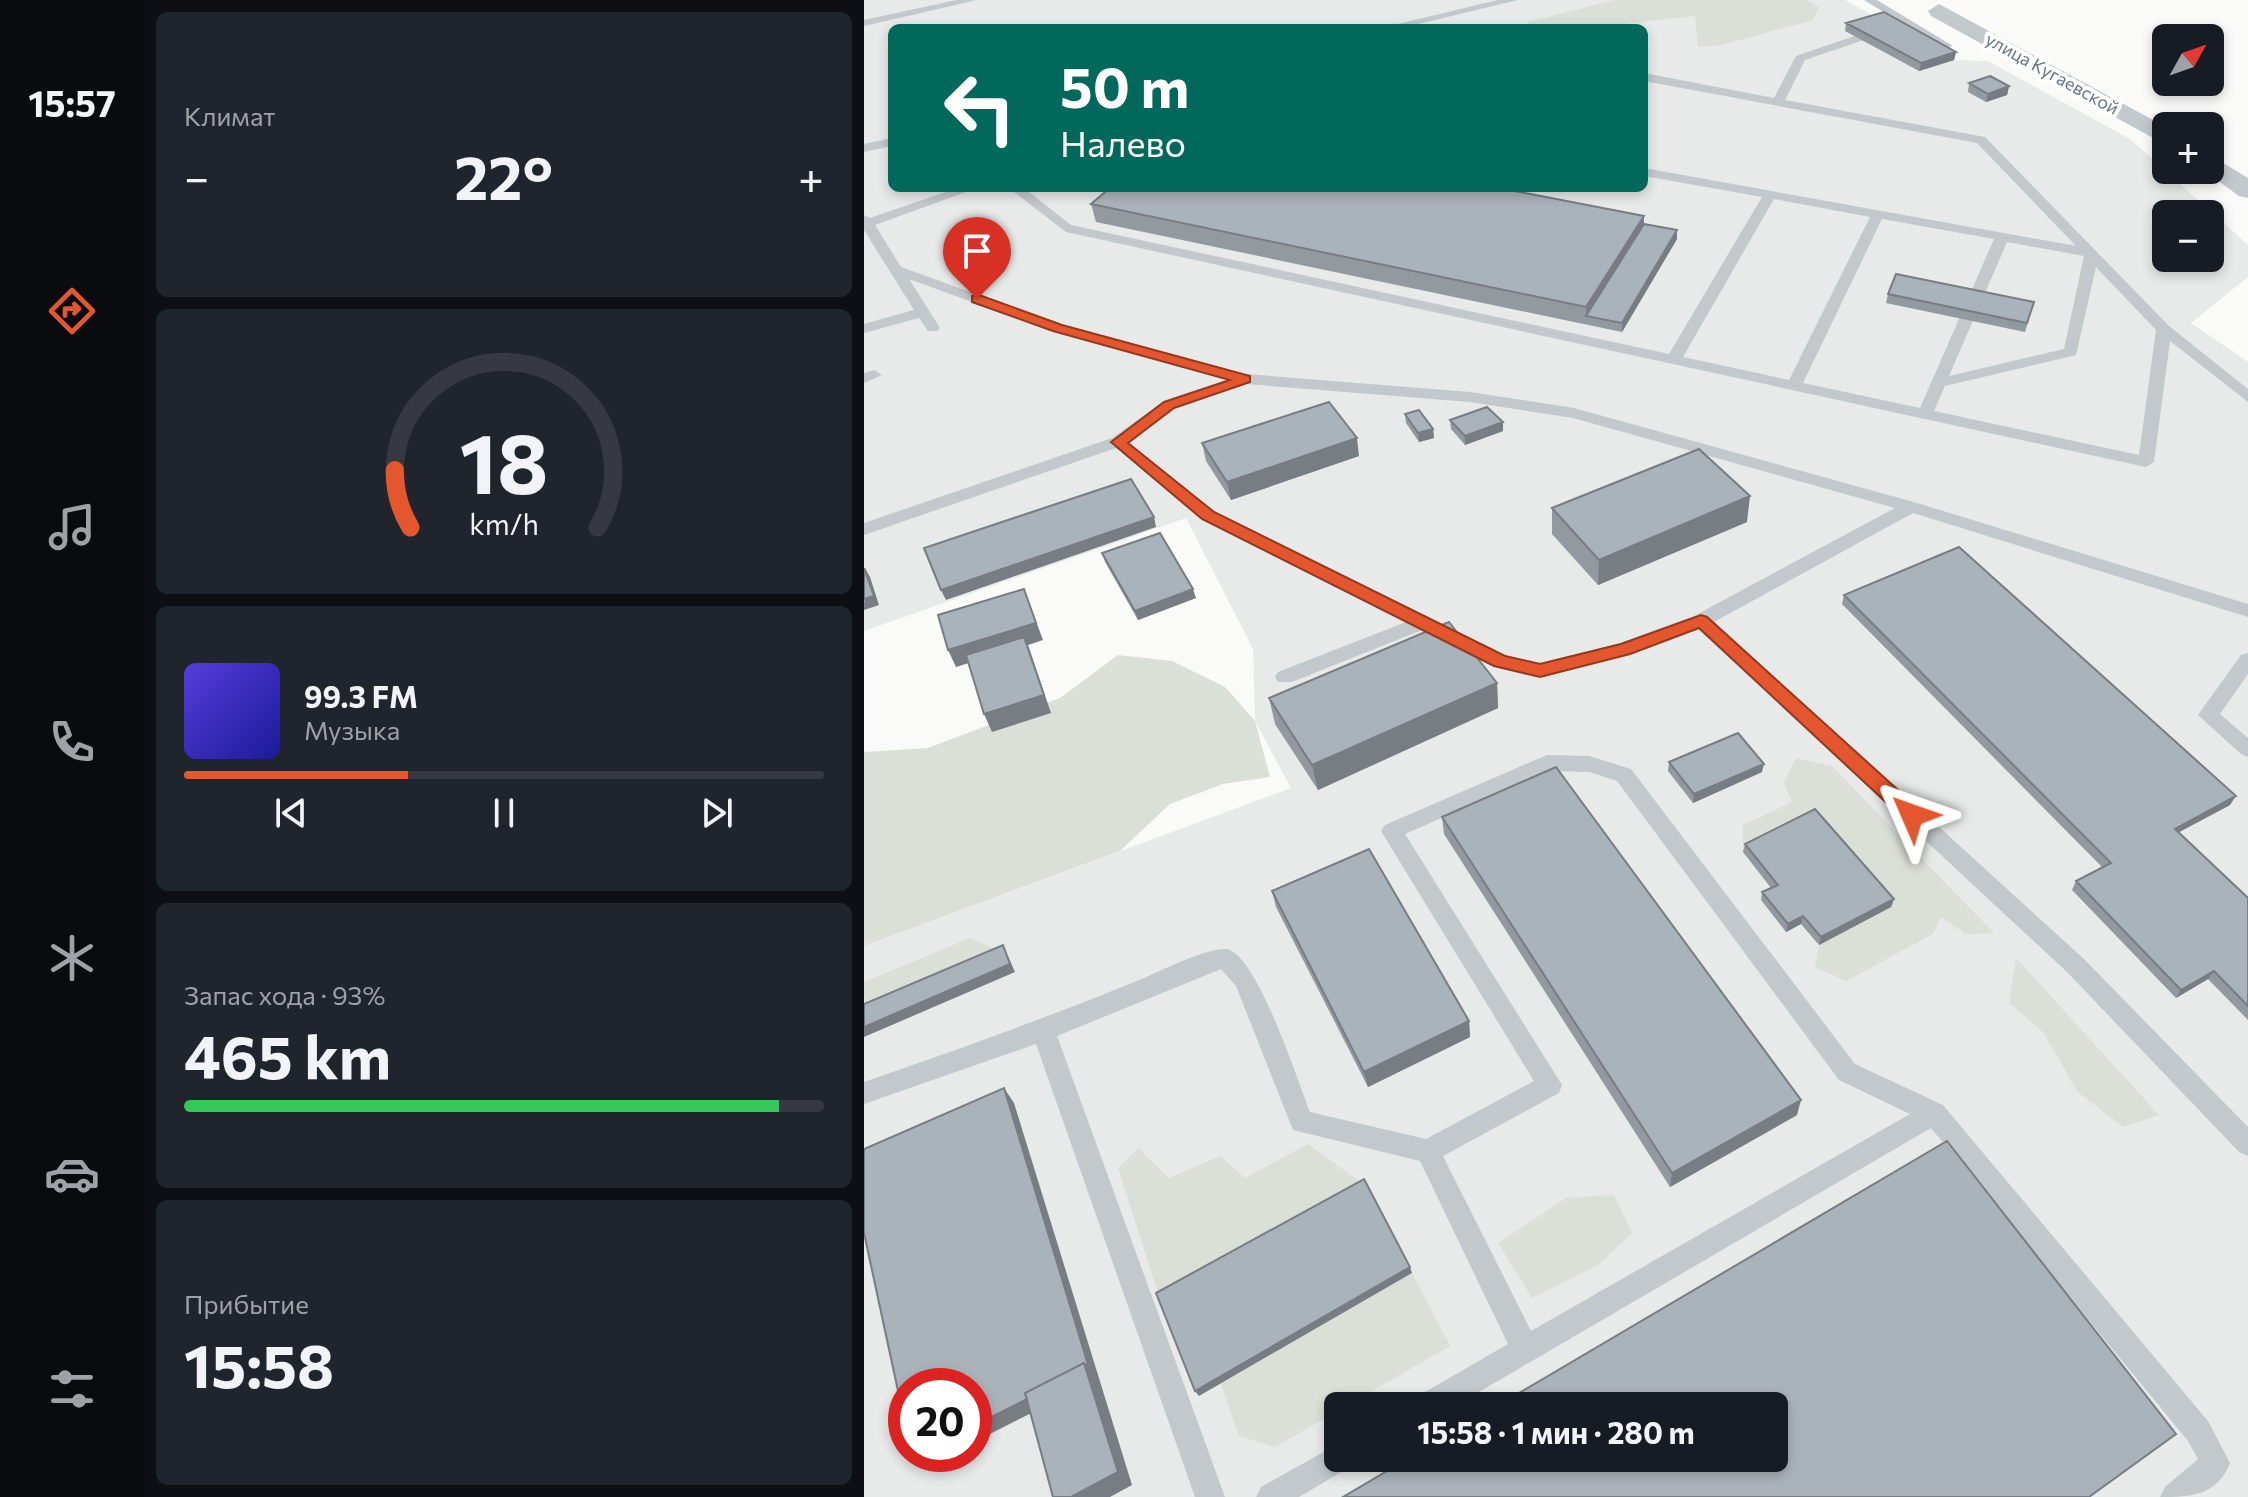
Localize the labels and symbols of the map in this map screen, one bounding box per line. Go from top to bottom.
north arrow [2152,24,2224,96]
street label: улица Кугаевской [1982,27,2123,119]
pin [943,217,1011,299]
position arrow [1870,773,1954,857]
speed limit sign: 20 [888,1368,992,1472]

